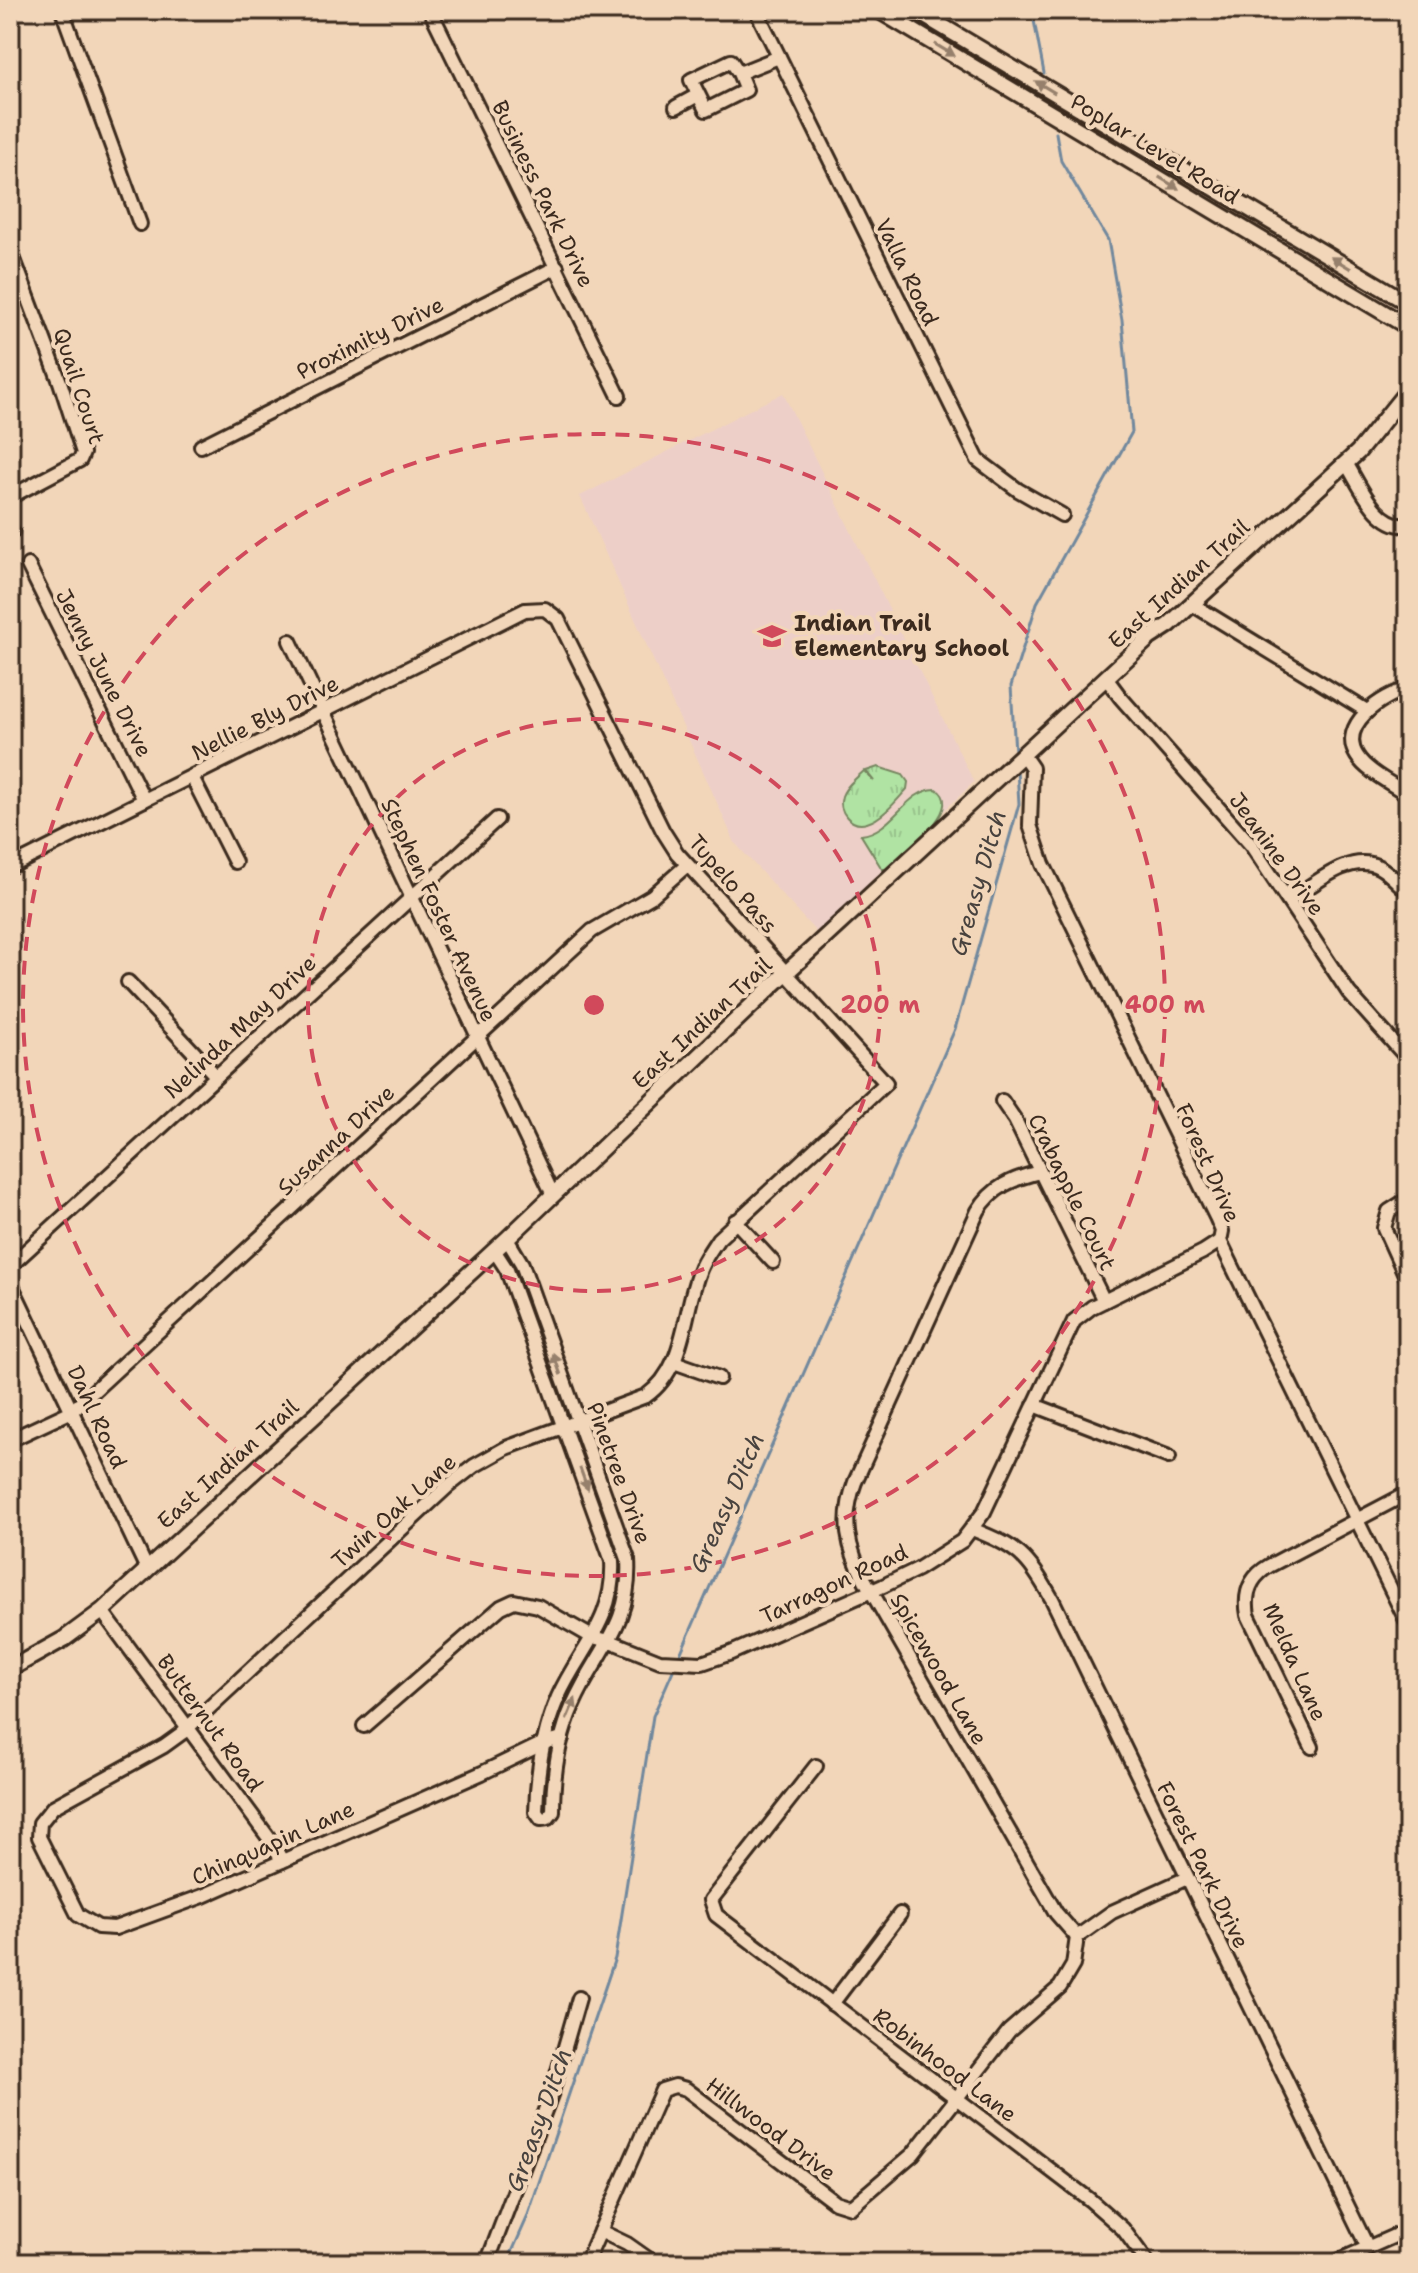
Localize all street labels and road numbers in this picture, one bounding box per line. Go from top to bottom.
street label: Poplar Level Road [1065,87,1245,211]
street label: Business Park Drive [485,96,601,292]
street label: Valla Road [869,213,945,331]
street label: Proximity Drive [292,290,448,386]
street label: Quail Court [47,324,111,448]
street label: East Indian Trail [1102,512,1256,655]
street label: Jenny June Drive [49,584,159,762]
street label: Nellie Bly Drive [187,668,343,768]
street label: Jeanine Drive [1223,787,1331,921]
street label: Stephen Foster Avenue [374,793,504,1027]
street label: Tupelo Pass [682,828,784,940]
street label: Nelinda May Drive [158,949,322,1105]
street label: East Indian Trail [626,950,778,1095]
street label: Susanna Drive [271,1078,401,1202]
street label: Forest Drive [1169,1099,1247,1227]
street label: Crabapple Court [1021,1109,1123,1275]
street label: Dahl Road [60,1361,134,1473]
street label: East Indian Trail [151,1392,305,1535]
street label: Pinetree Drive [580,1398,658,1548]
street label: Twin Oak Lane [326,1447,462,1575]
street label: Tarragon Road [756,1537,912,1631]
street label: Spicewood Lane [884,1588,994,1750]
street label: Melda Lane [1256,1599,1334,1725]
street label: Butternut Road [150,1648,270,1798]
street label: Forest Park Drive [1150,1777,1256,1953]
street label: Chinquapin Lane [187,1794,359,1892]
street label: Robinhood Lane [867,2001,1023,2129]
street label: Hillwood Drive [700,2071,842,2187]

